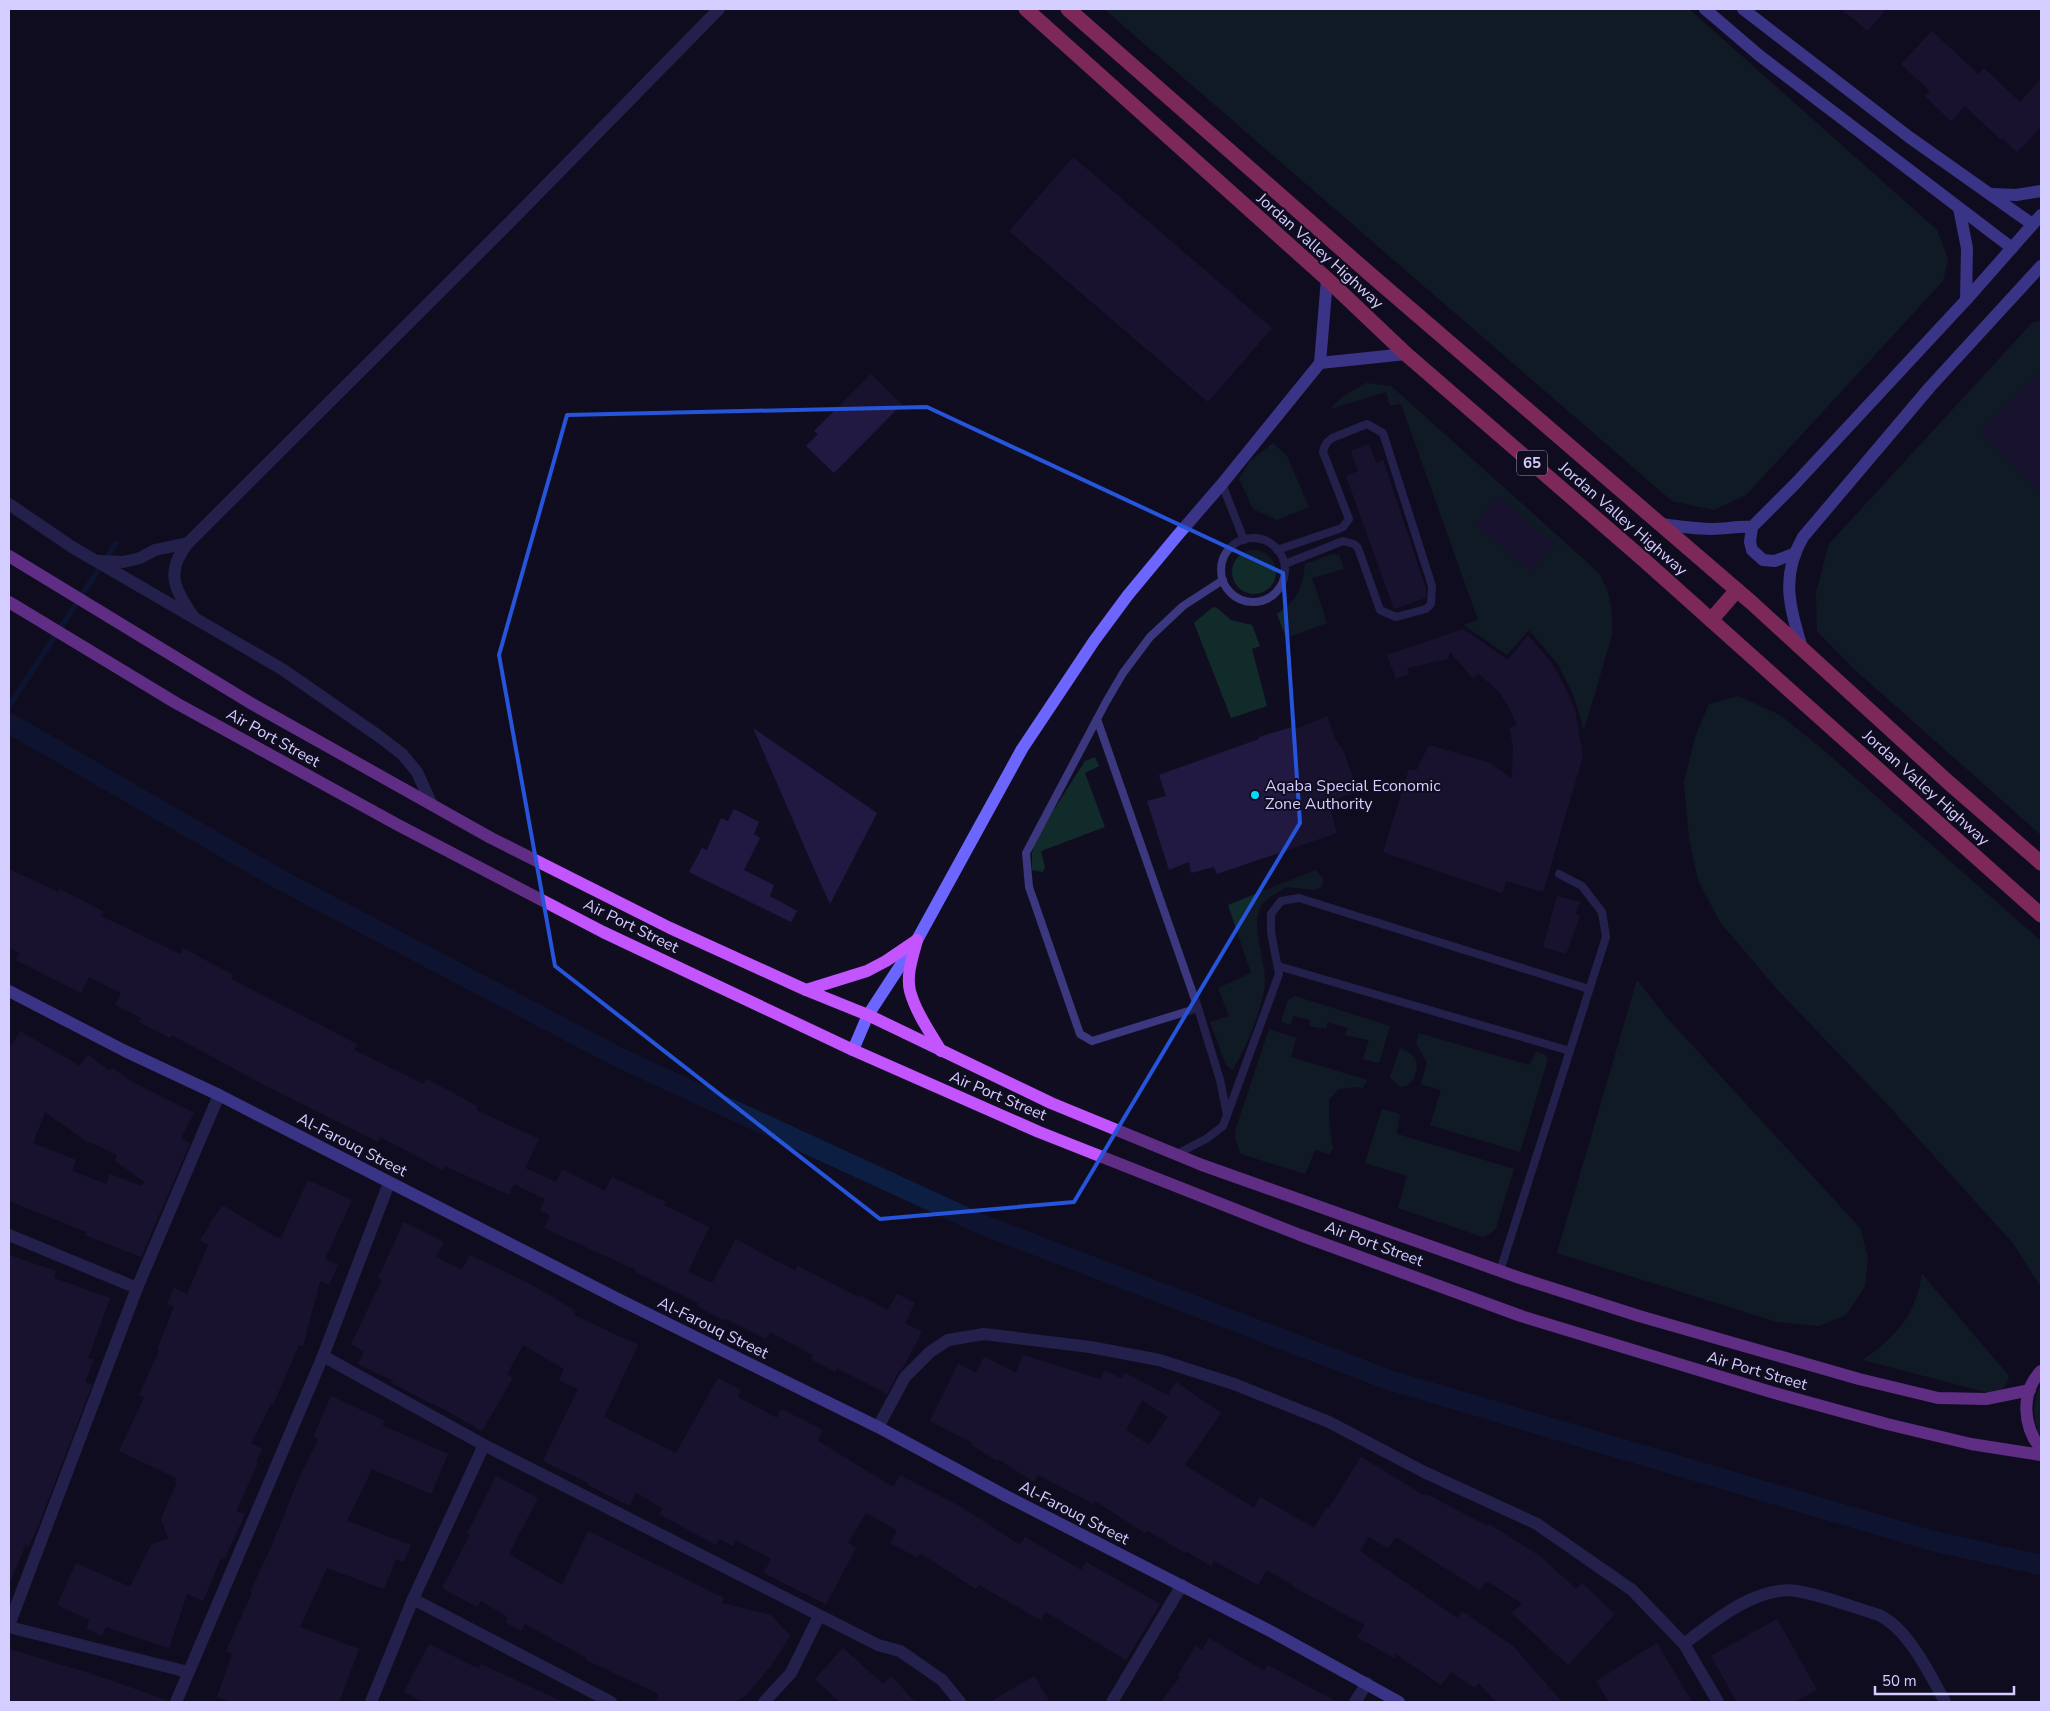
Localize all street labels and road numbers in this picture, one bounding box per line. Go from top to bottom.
street label: Jordan Valley Highway [1251,187,1389,314]
road number: 65 [1517,450,1547,476]
street label: Jordan Valley Highway [1553,456,1693,581]
street label: Air Port Street [222,703,324,773]
street label: Jordan Valley Highway [1857,724,1995,851]
street label: Air Port Street [580,893,683,959]
street label: Air Port Street [946,1066,1050,1126]
street label: Al-Farouq Street [293,1108,411,1182]
street label: Air Port Street [1322,1216,1427,1272]
street label: Al-Farouq Street [654,1292,772,1364]
street label: Air Port Street [1704,1346,1810,1396]
street label: Al-Farouq Street [1015,1476,1133,1550]

